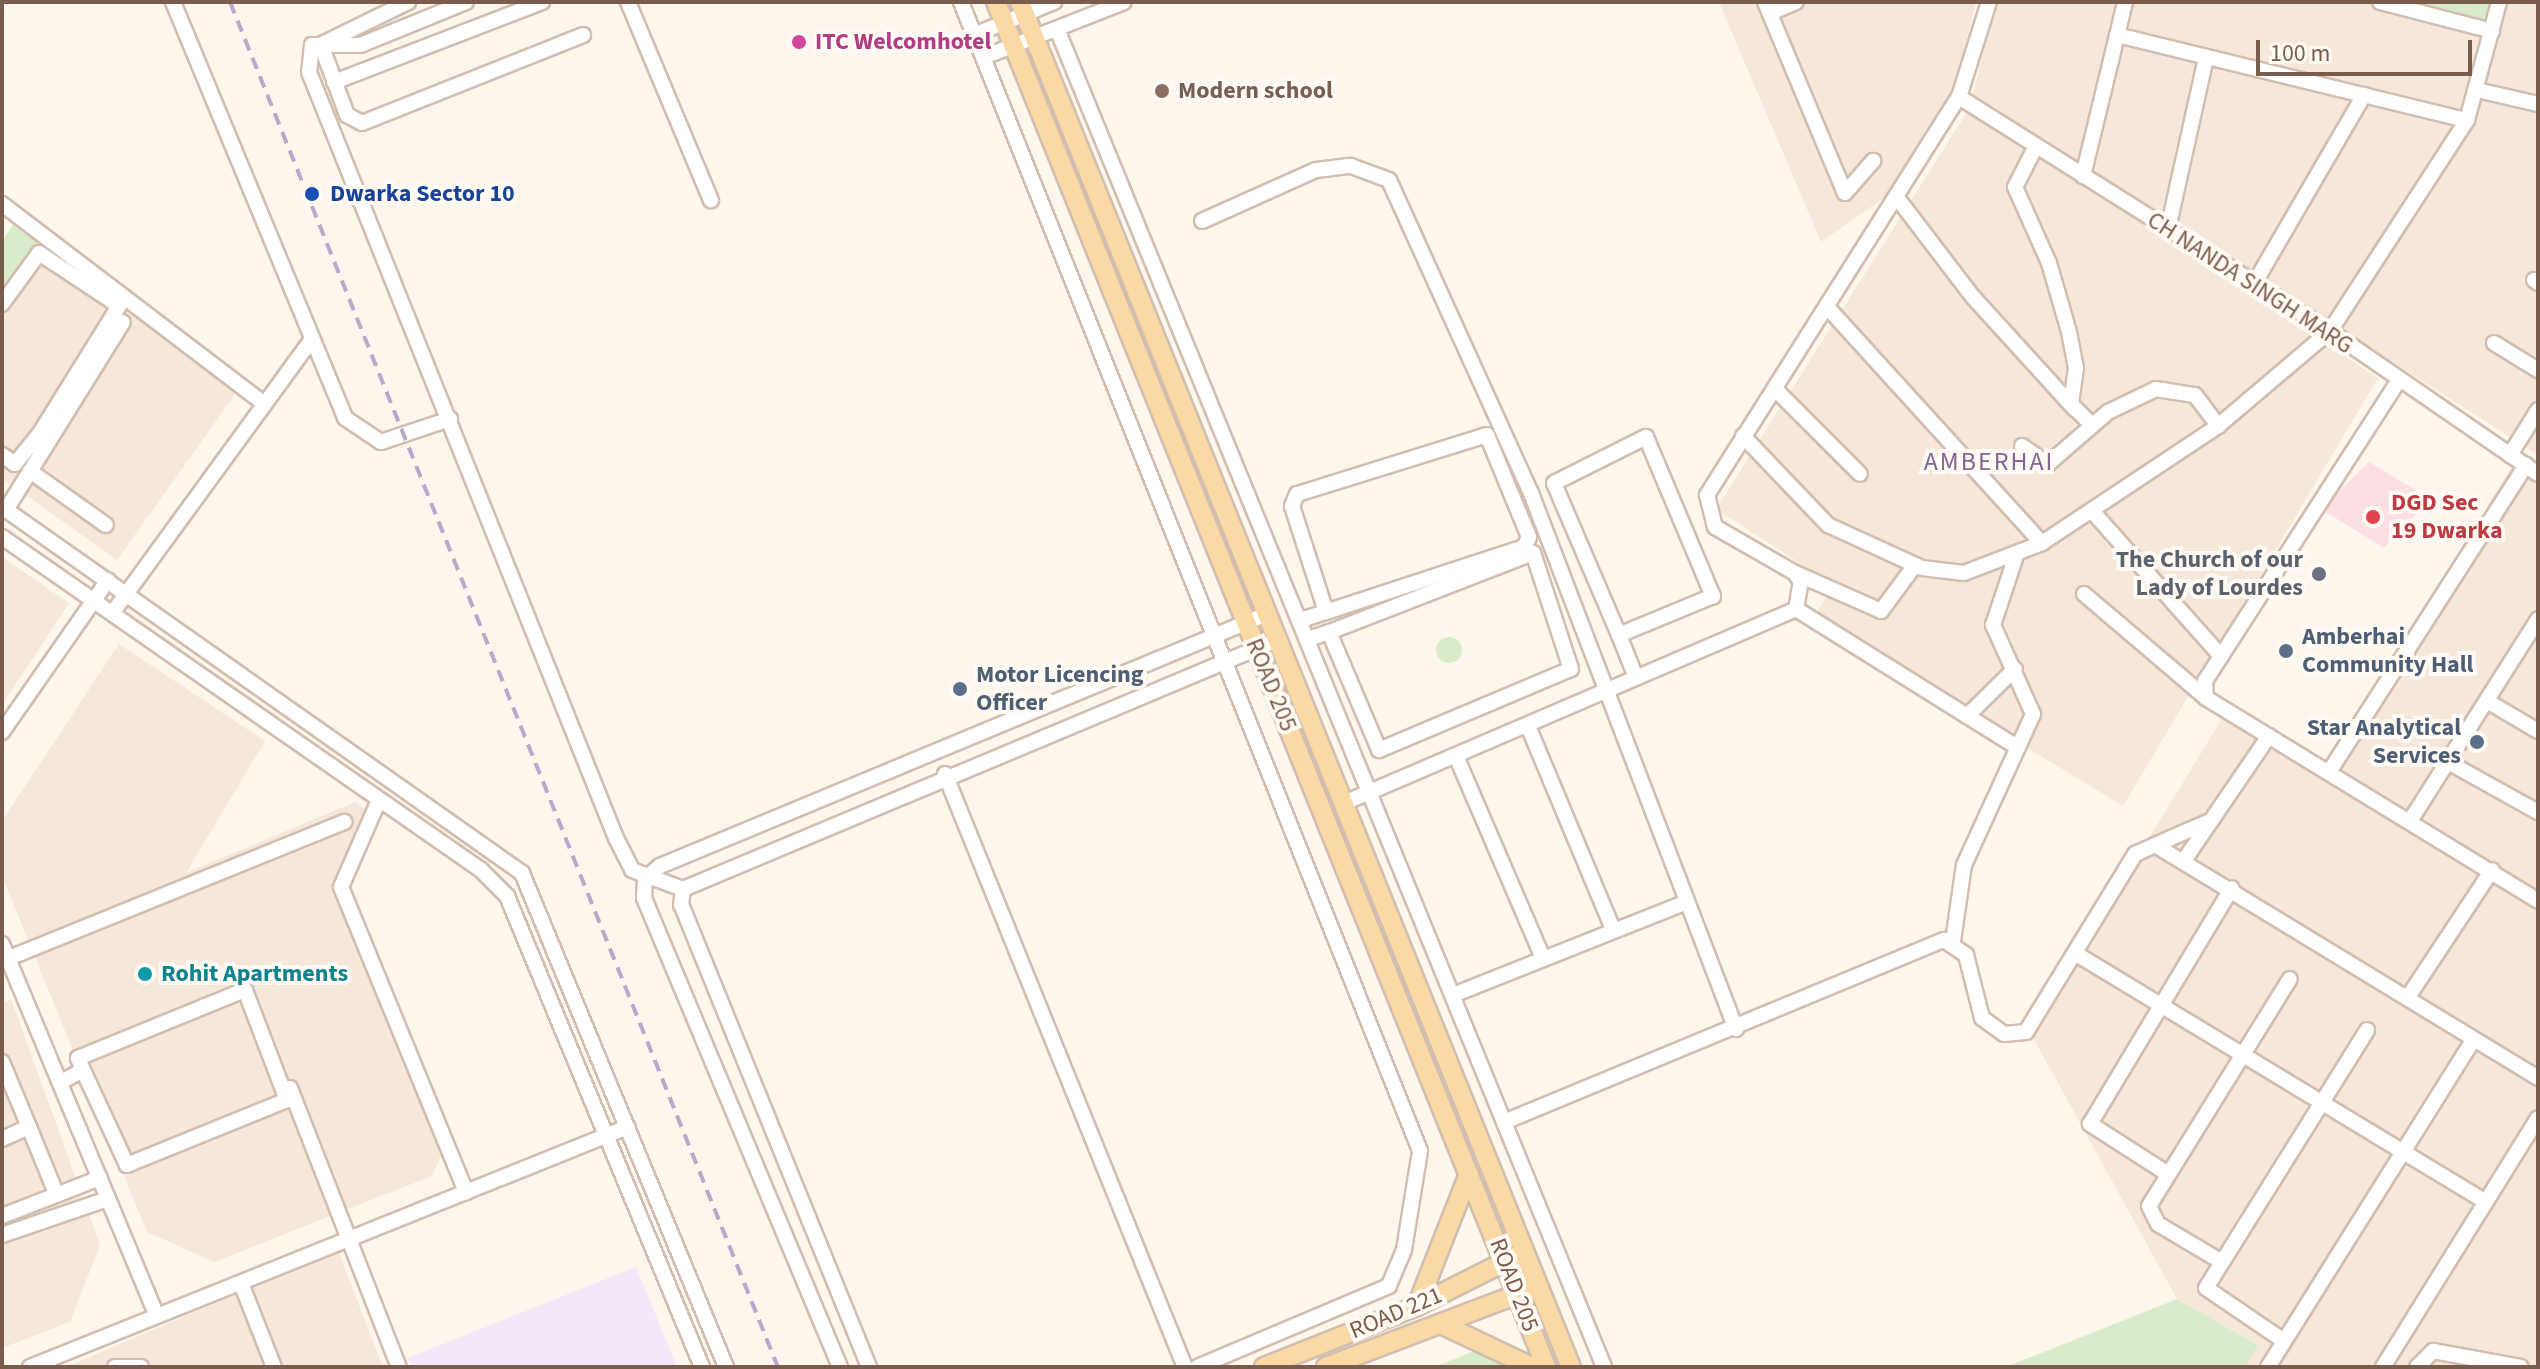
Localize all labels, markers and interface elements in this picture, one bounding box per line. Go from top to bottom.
scale bar [2260,24,2476,74]
place label: ITC Welcomhotel [815,28,991,56]
marker: ITC Welcomhotel [790,33,808,51]
text: 100 m [2270,36,2330,71]
place label: Modern school [1178,77,1333,105]
marker: Modern school [1153,82,1171,100]
place label: Dwarka Sector 10 [330,180,515,208]
marker: Dwarka Sector 10 [301,183,323,205]
street label: CH NANDA SINGH MARG [2142,206,2358,360]
district label: AMBERHAI [1924,446,2054,478]
place label: DGD Sec 19 Dwarka [2391,489,2503,545]
marker: DGD Sec 19 Dwarka [2362,506,2384,528]
place label: The Church of our Lady of Lourdes [2116,546,2303,602]
marker: The Church of our Lady of Lourdes [2310,565,2328,583]
place label: Amberhai Community Hall [2302,623,2473,679]
street label: ROAD 205 [1239,634,1303,736]
marker: Amberhai Community Hall [2277,642,2295,660]
place label: Motor Licencing Officer [976,661,1144,717]
marker: Motor Licencing Officer [951,680,969,698]
place label: Star Analytical Services [2307,714,2461,770]
marker: Star Analytical Services [2468,733,2486,751]
place label: Rohit Apartments [161,960,348,988]
marker: Rohit Apartments [136,965,154,983]
street label: ROAD 205 [1483,1234,1545,1336]
street label: ROAD 221 [1345,1281,1447,1345]

